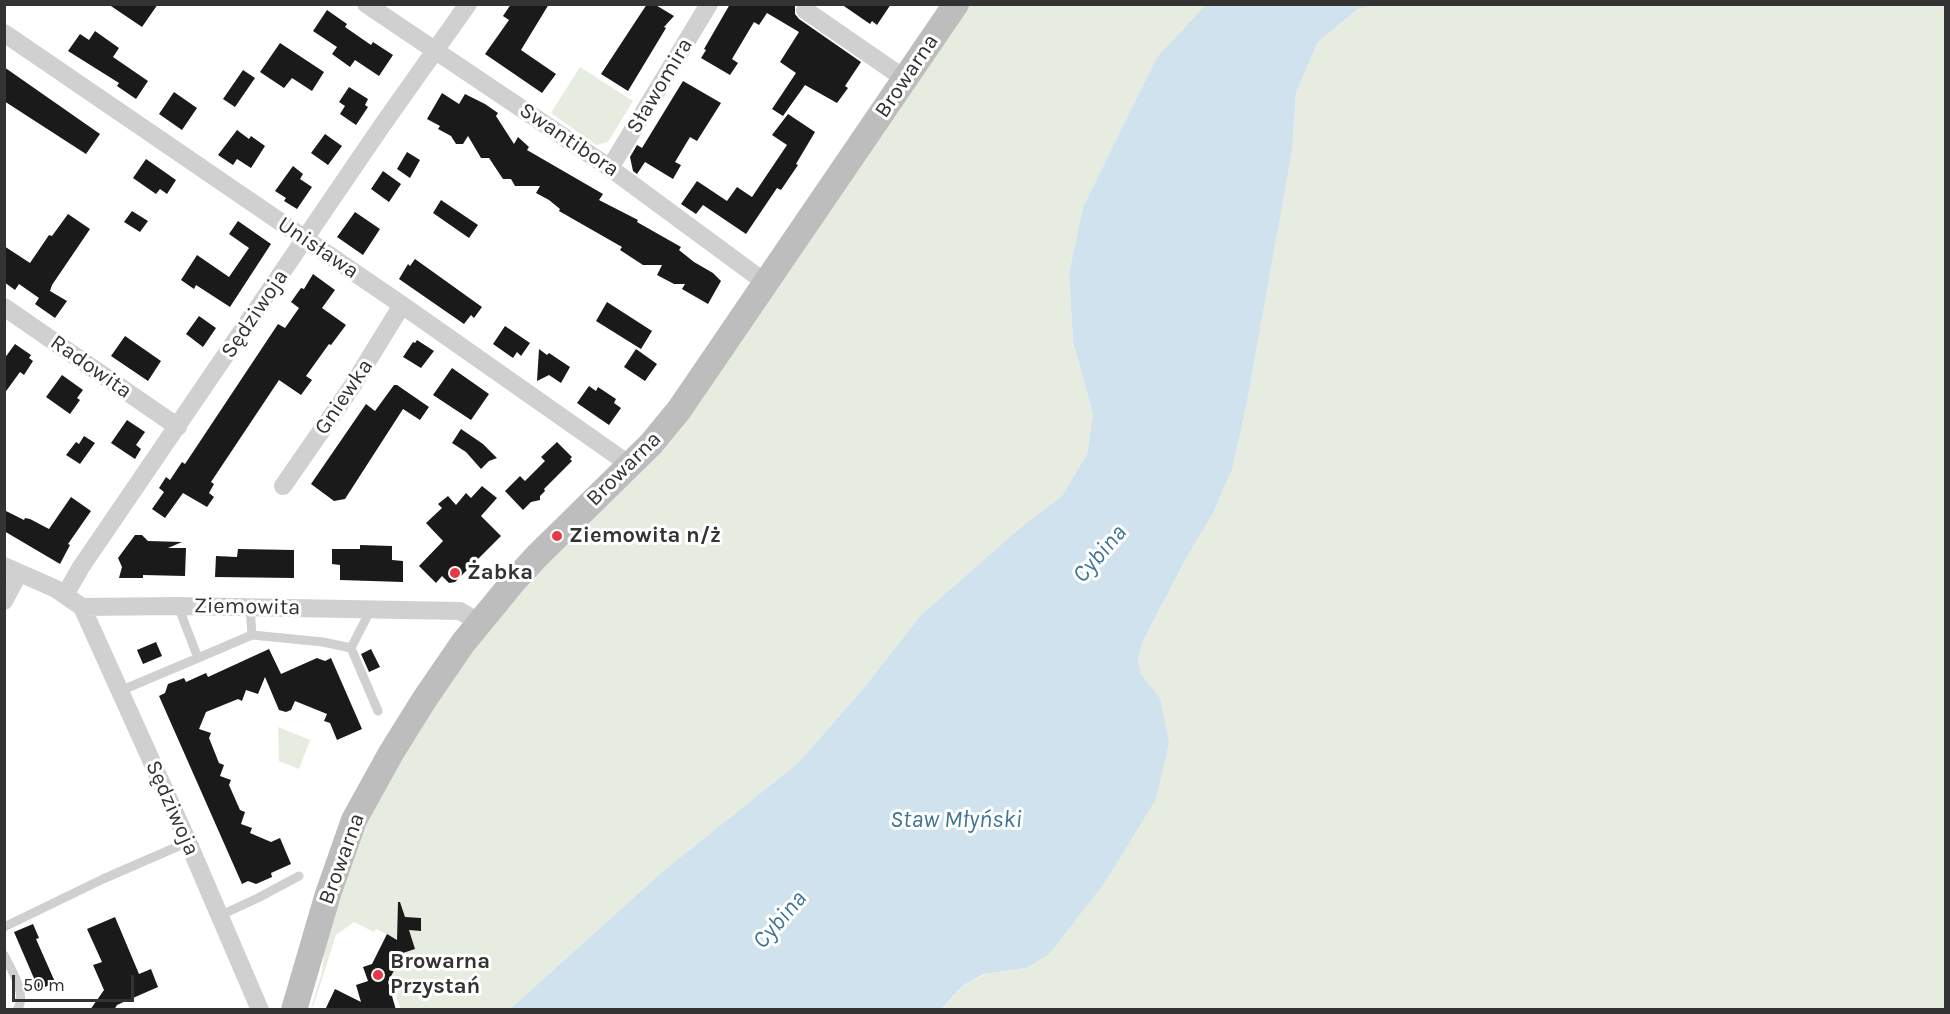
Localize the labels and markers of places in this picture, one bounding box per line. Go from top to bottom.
place label: Ziemowita n/ż [569,523,721,549]
marker: Ziemowita n/ż [550,529,564,543]
place label: Żabka [467,560,533,586]
marker: Żabka [448,566,462,580]
place label: Browarna Przystań [390,949,490,1000]
marker: Browarna Przystań [371,968,385,982]

